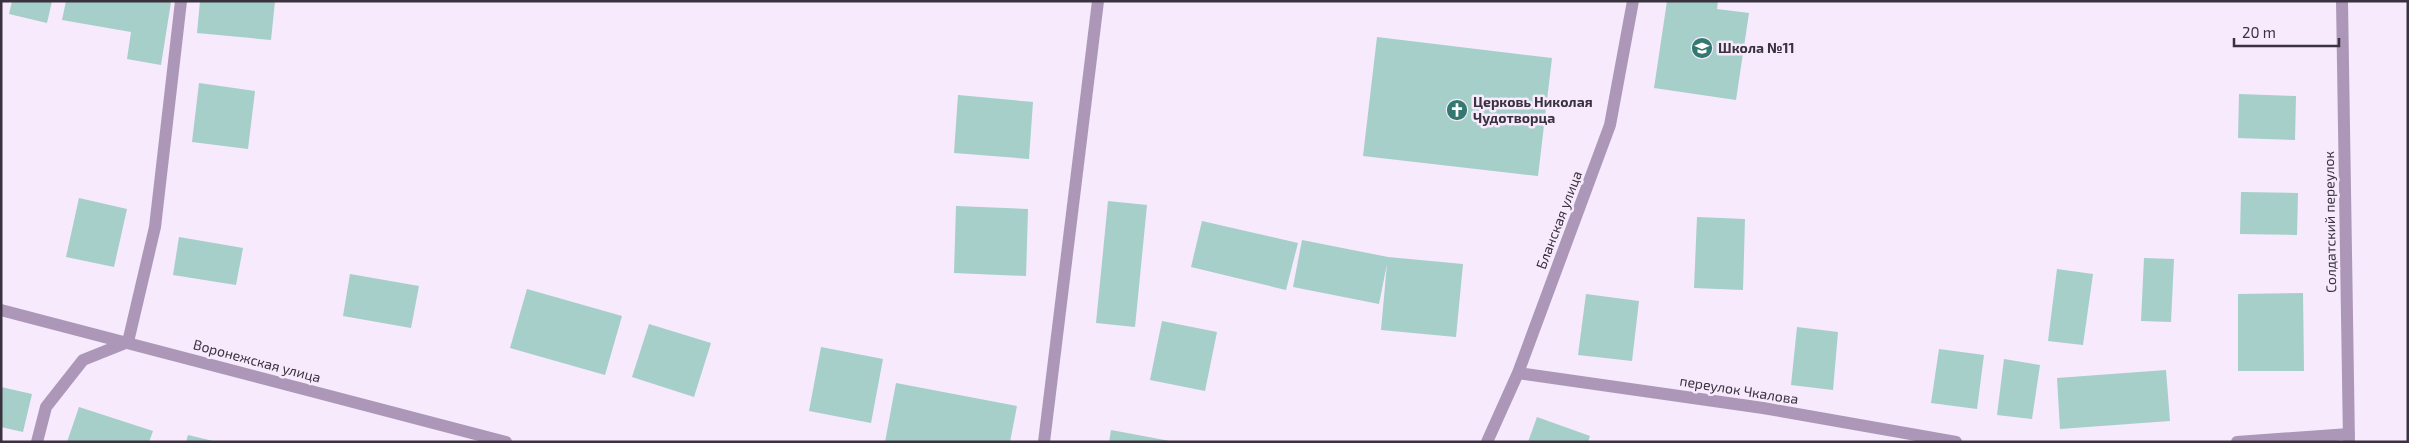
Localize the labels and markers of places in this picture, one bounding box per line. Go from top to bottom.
school or university icon: Школа №11 [1690,36,1714,60]
place label: Школа №11 [1718,39,1795,56]
place label: Церковь Николая Чудотворца [1473,93,1593,126]
church icon: Церковь Николая Чудотворца [1445,98,1469,122]

